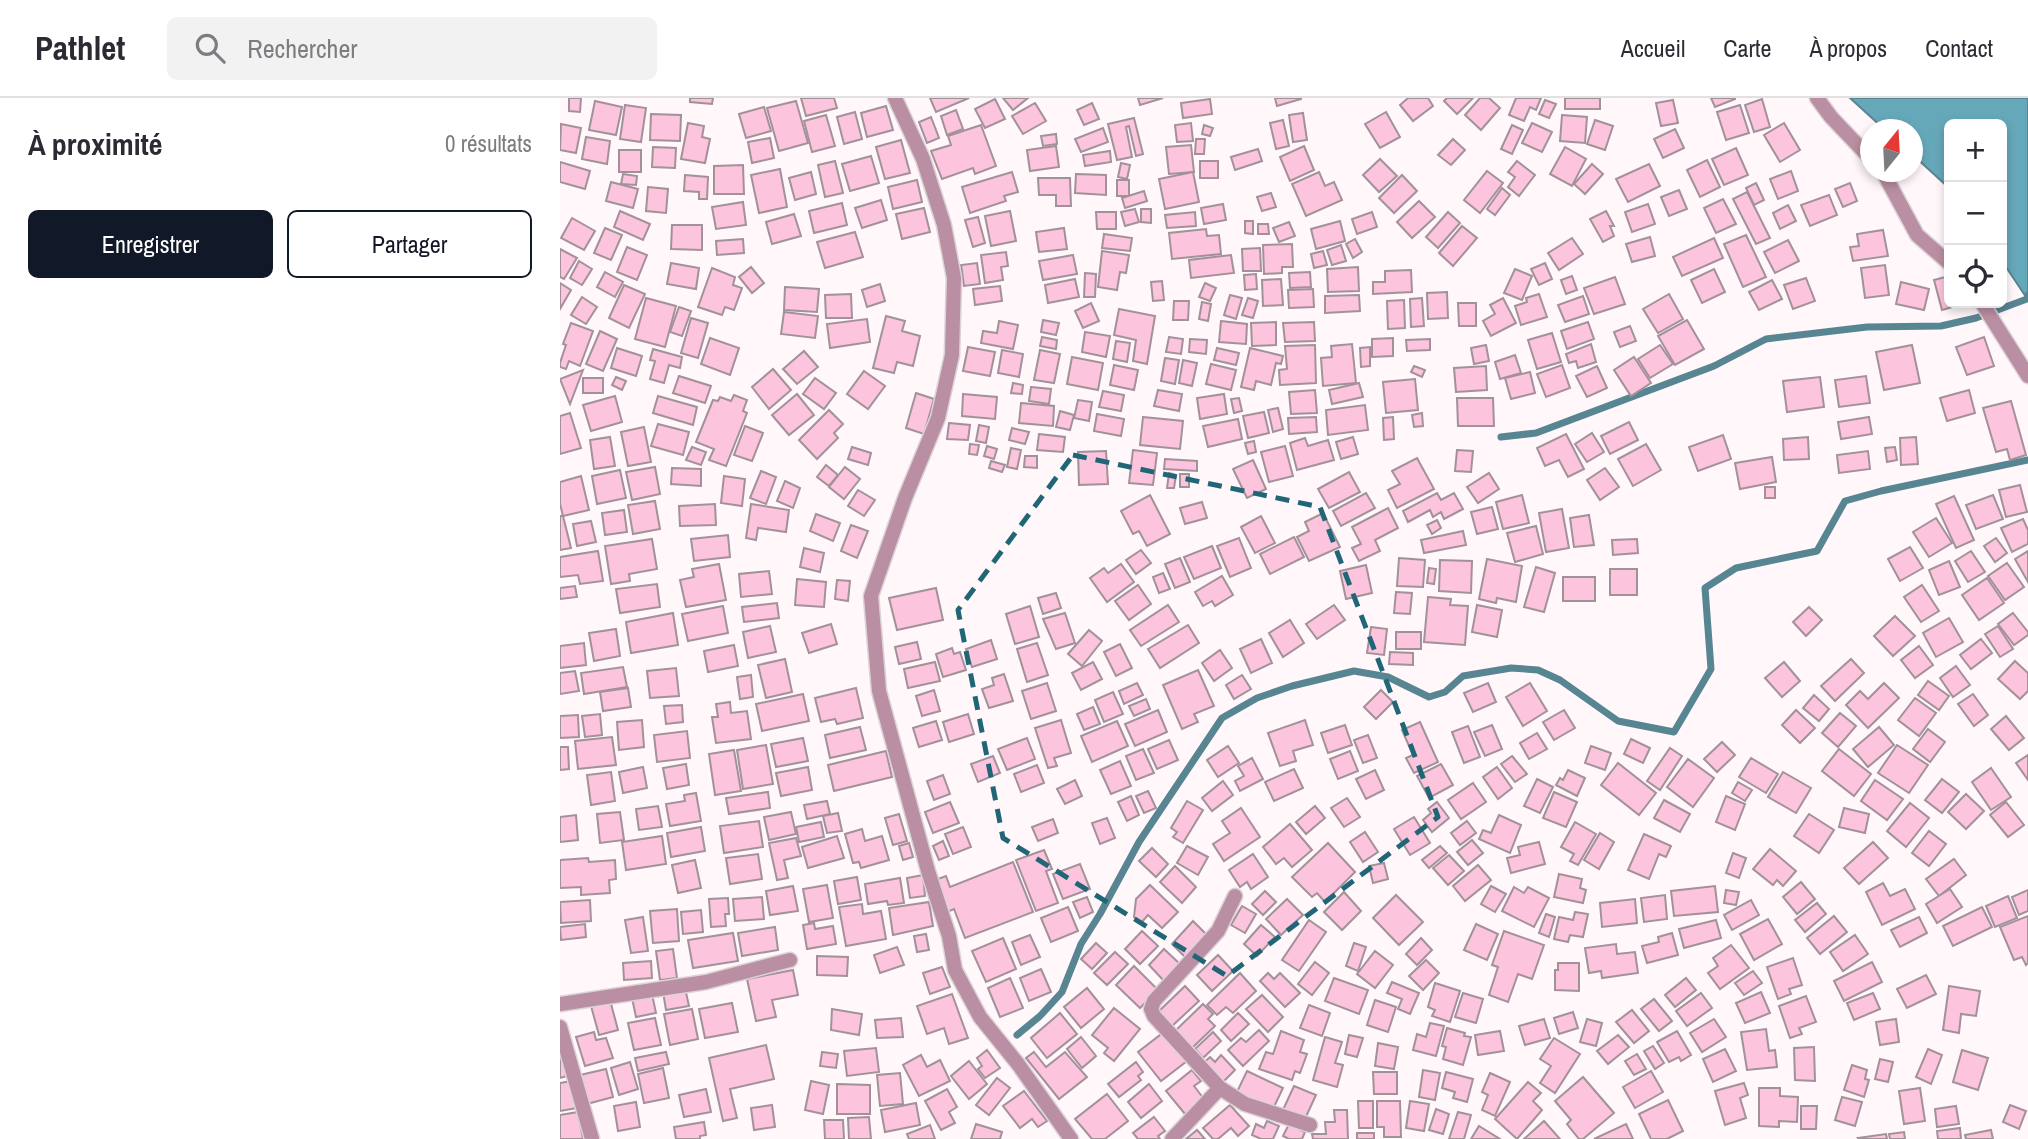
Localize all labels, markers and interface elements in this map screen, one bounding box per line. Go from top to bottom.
search box [167,17,657,80]
text: Pathlet [35,26,125,70]
icon: search [191,29,229,67]
text: Rechercher [247,31,357,66]
text: Accueil [1621,32,1685,64]
text: Carte [1723,32,1771,64]
text: À propos [1809,32,1887,64]
text: Contact [1925,32,1993,64]
north arrow [1860,119,1923,182]
map controls [1944,119,2007,308]
button: + [1944,119,2007,182]
text: À proximité [28,124,162,164]
text: 0 résultats [445,128,532,159]
button: − [1944,182,2007,245]
button: Enregistrer [28,210,273,278]
button: Partager [287,210,532,278]
button: locate [1944,245,2007,308]

